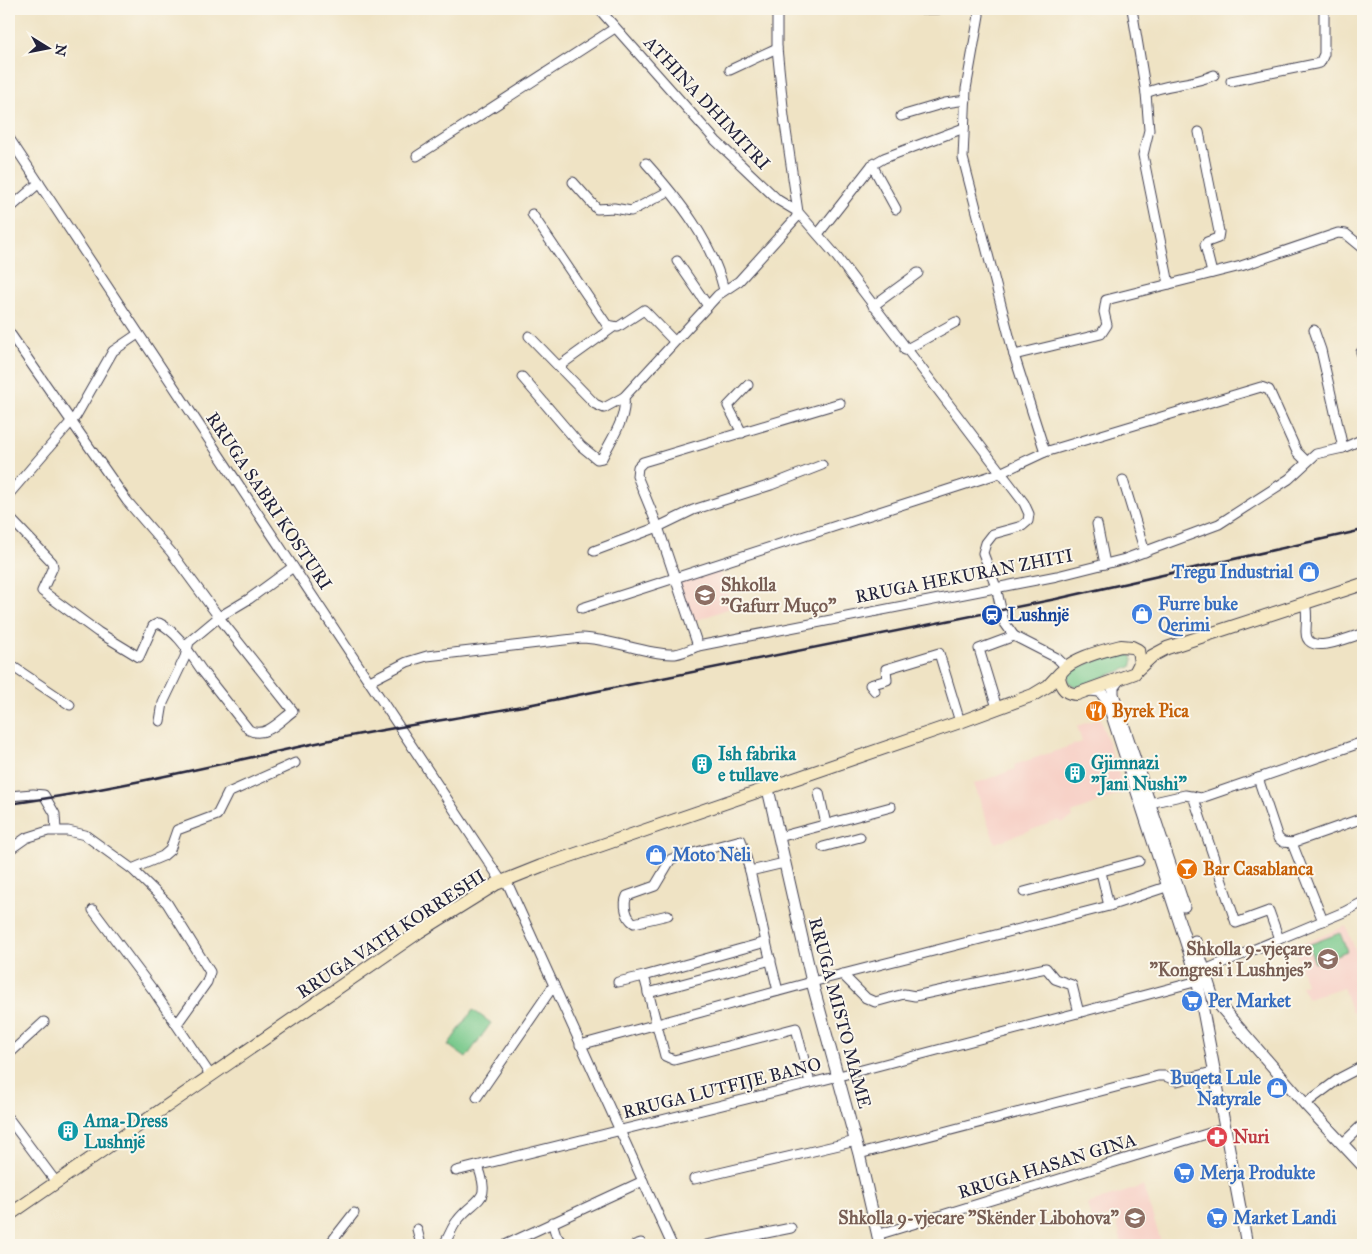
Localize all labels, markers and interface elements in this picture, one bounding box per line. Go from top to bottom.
north arrow [22,22,72,72]
street label: ATHINA DHIMITRI [639,31,775,175]
text: N [51,43,70,58]
street label: RRUGA SABRI KOSTURI [201,408,337,594]
street label: RRUGA HEKURAN ZHITI [853,544,1075,608]
shop icon: Tregu Industrial [1297,560,1321,584]
place label: Tregu Industrial [1171,561,1294,584]
place label: Shkolla "Gafurr Muço" [721,574,837,618]
school or university icon: Shkolla "Gafurr Muço" [693,583,717,607]
place label: Furre buke Qerimi [1158,593,1238,637]
shop icon: Furre buke Qerimi [1130,602,1154,626]
station icon: Lushnjë [980,603,1004,627]
place label: Lushnjë [1008,604,1070,627]
restaurant icon: Byrek Pica [1084,699,1108,723]
place label: Byrek Pica [1112,700,1189,723]
place label: Ish fabrika e tullave [718,743,796,786]
building icon: Ish fabrika e tullave [690,752,714,776]
place label: Gjimnazi "Jani Nushi" [1091,752,1187,796]
building icon: Gjimnazi "Jani Nushi" [1063,761,1087,785]
shop icon: Moto Neli [644,843,668,867]
place label: Moto Neli [672,844,752,866]
bar icon: Bar Casablanca [1175,857,1199,881]
place label: Bar Casablanca [1203,858,1314,880]
street label: RRUGA VATH KORRESHI [293,865,490,1003]
street label: RRUGA MISTO MAME [804,915,876,1111]
place label: Shkolla 9-vjeçare "Kongresi i Lushnjes" [1149,938,1313,982]
school or university icon: Shkolla 9-vjeçare "Kongresi i Lushnjes" [1316,947,1340,971]
supermarket icon: Per Market [1180,989,1204,1013]
place label: Per Market [1208,990,1291,1012]
street label: RRUGA LUTFIJE BANO [620,1053,824,1124]
place label: Buqeta Lule Natyrale [1170,1067,1261,1111]
shop icon: Buqeta Lule Natyrale [1265,1076,1289,1100]
place label: Ama-Dress Lushnjë [83,1110,168,1154]
building icon: Ama-Dress Lushnjë [56,1119,80,1143]
pharmacy icon: Nuri [1205,1125,1229,1149]
place label: Nuri [1233,1126,1270,1148]
street label: RRUGA HASAN GINA [955,1128,1139,1204]
supermarket icon: Merja Produkte [1172,1161,1196,1185]
place label: Merja Produkte [1200,1162,1316,1185]
school or university icon: Shkolla 9-vjecare "Skënder Libohova" [1123,1206,1147,1230]
supermarket icon: Market Landi [1205,1206,1229,1230]
place label: Shkolla 9-vjecare "Skënder Libohova" [838,1207,1120,1230]
place label: Market Landi [1233,1207,1337,1229]

